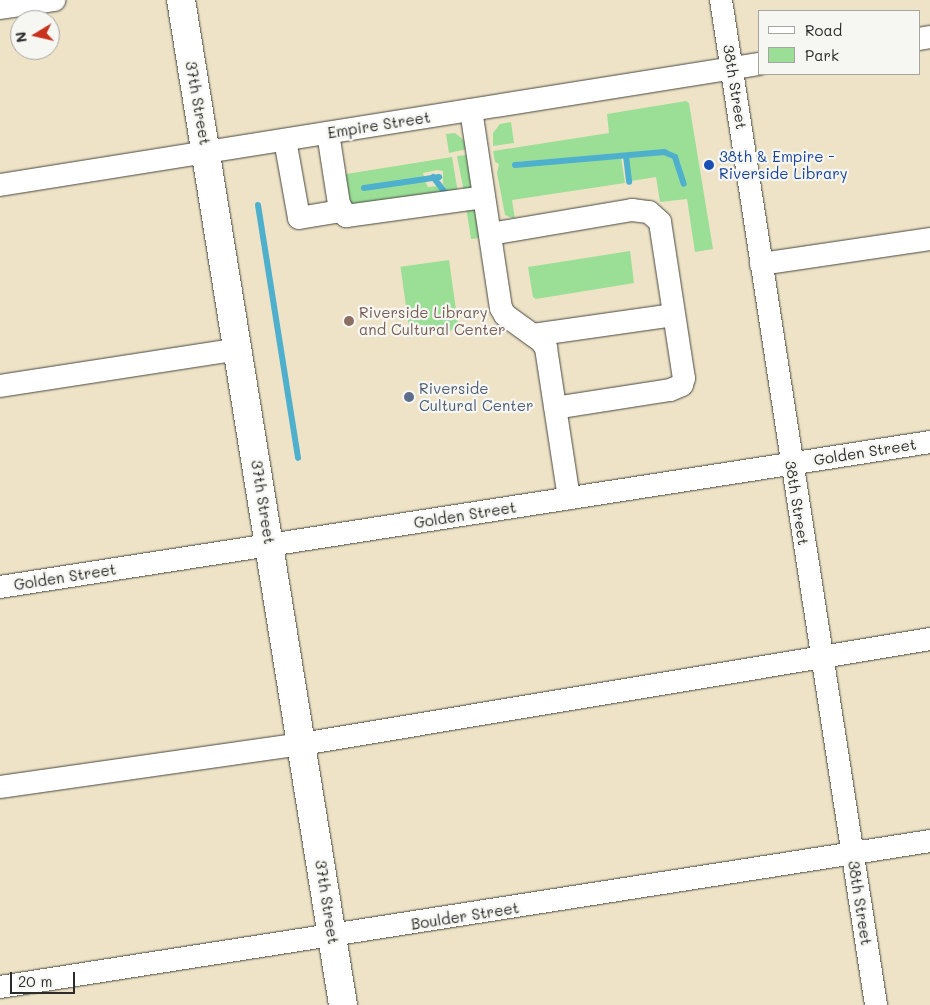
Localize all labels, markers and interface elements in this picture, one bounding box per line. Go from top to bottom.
north arrow [10,10,60,60]
legend [758,10,920,75]
text: Road [805,20,842,40]
text: N [10,31,31,44]
street label: 38th Street [719,43,751,131]
text: Park [805,45,839,65]
street label: 37th Street [182,60,214,146]
street label: Empire Street [326,108,432,142]
place label: 38th & Empire - Riverside Library [719,147,848,182]
marker: 38th & Empire - Riverside Library [703,159,715,171]
place label: Riverside Library and Cultural Center [359,303,506,338]
marker: Riverside Library and Cultural Center [343,315,355,327]
place label: Riverside Cultural Center [419,379,534,414]
marker: Riverside Cultural Center [403,391,415,403]
street label: Golden Street [813,435,917,469]
street label: 37th Street [247,459,279,545]
street label: 38th Street [781,459,813,547]
street label: Golden Street [413,498,517,532]
street label: Golden Street [13,560,117,594]
street label: 37th Street [311,859,343,945]
street label: 38th Street [844,859,876,947]
street label: Boulder Street [410,899,520,933]
scale bar [12,962,78,994]
text: 20 m [18,971,52,991]

